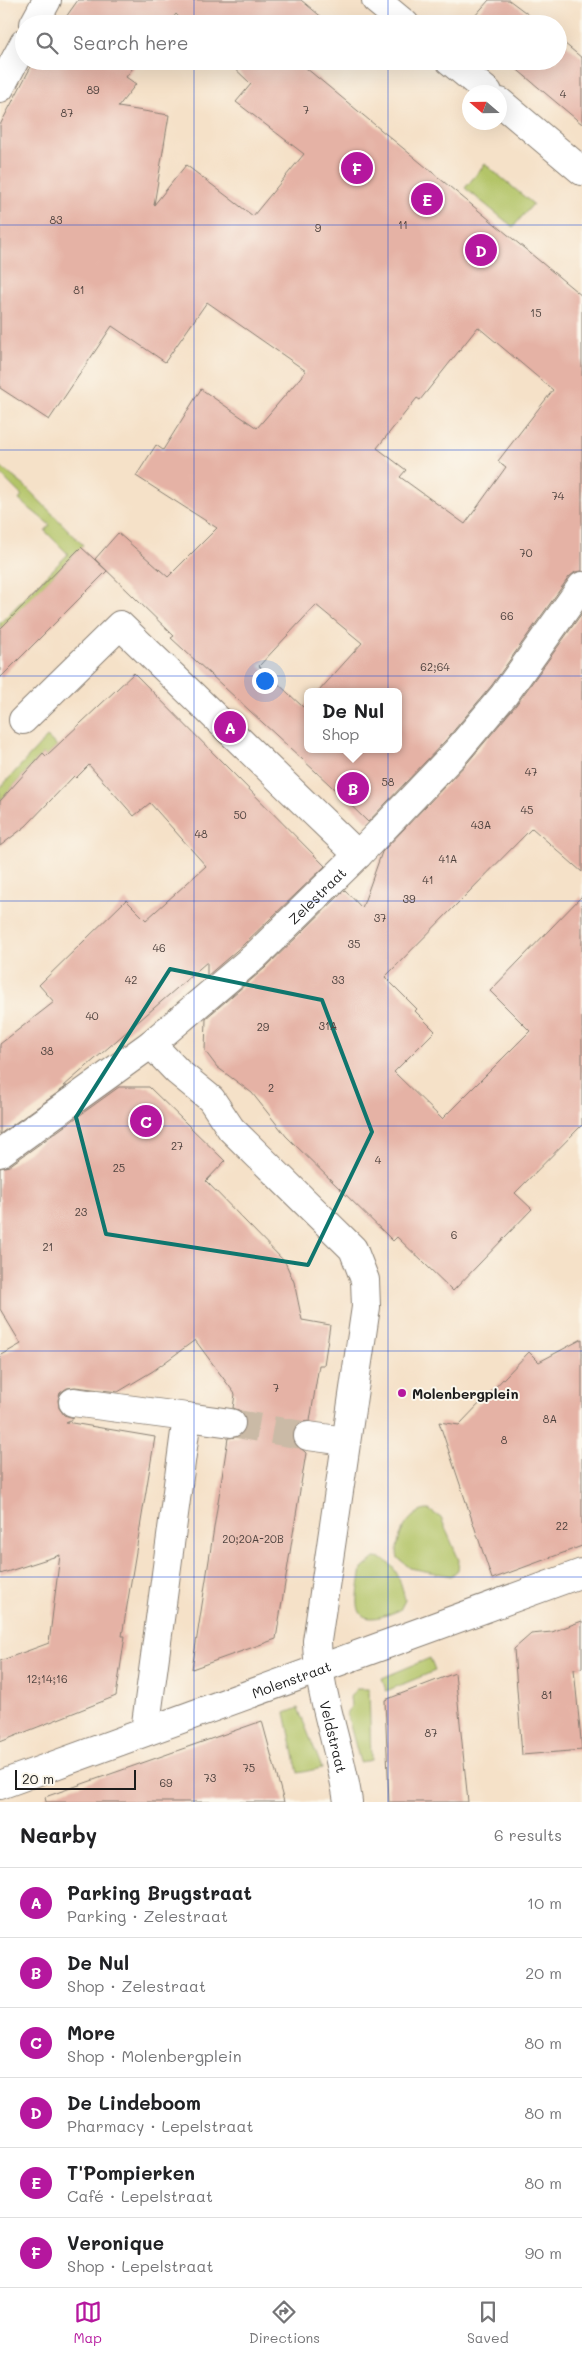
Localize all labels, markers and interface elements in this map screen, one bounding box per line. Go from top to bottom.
search box [15,15,567,70]
icon: search [33,29,61,57]
text: Search here [73,30,189,55]
house number: 89 [86,82,100,97]
north arrow [462,85,507,130]
house number: 4 [560,86,567,101]
house number: 7 [303,102,309,117]
house number: 87 [61,105,73,120]
pin: F [341,149,373,187]
pin: E [411,180,443,218]
house number: 83 [49,212,63,227]
house number: 11 [398,217,408,232]
house number: 9 [315,220,322,235]
pin: D [465,231,497,269]
house number: 81 [73,282,85,297]
house number: 15 [530,305,542,320]
house number: 74 [552,488,565,503]
house number: 70 [520,545,533,560]
house number: 66 [500,608,514,623]
house number: 62;64 [420,659,450,674]
your location [252,668,278,694]
popup [304,688,402,753]
text: De Nul [322,698,384,723]
pin: A [214,708,246,746]
text: Shop [322,723,359,744]
house number: 47 [525,764,537,779]
pin: B [337,769,369,807]
house number: 58 [381,774,395,789]
house number: 45 [521,802,533,817]
house number: 50 [233,807,247,822]
house number: 43A [471,817,491,832]
house number: 48 [194,826,208,841]
house number: 41A [439,851,458,866]
street label: Zelestraat [284,863,350,928]
house number: 41 [422,872,434,887]
house number: 39 [403,891,416,906]
house number: 37 [374,910,386,925]
house number: 35 [348,936,360,951]
house number: 46 [152,940,166,955]
house number: 42 [125,972,137,987]
house number: 33 [332,972,345,987]
house number: 40 [85,1008,99,1023]
house number: 31A [319,1018,337,1033]
house number: 29 [257,1019,270,1034]
house number: 38 [40,1043,54,1058]
house number: 2 [268,1080,274,1095]
pin: C [130,1102,162,1140]
house number: 27 [171,1138,183,1153]
house number: 4 [375,1152,382,1167]
house number: 25 [113,1160,125,1175]
house number: 23 [75,1204,88,1219]
house number: 6 [451,1227,457,1242]
house number: 21 [42,1239,54,1254]
house number: 7 [273,1380,279,1395]
place label: Molenbergplein [412,1384,519,1403]
marker: Molenbergplein [396,1387,408,1399]
house number: 8A [543,1411,557,1426]
house number: 8 [501,1432,508,1447]
house number: 22 [556,1518,568,1533]
house number: 20;20A-20B [222,1531,284,1546]
street label: Molenstraat [249,1656,334,1702]
house number: 12;14;16 [26,1671,68,1686]
house number: 81 [541,1687,553,1702]
street label: Veldstraat [316,1699,352,1775]
house number: 87 [425,1725,437,1740]
house number: 75 [243,1760,255,1775]
scale bar [15,1767,136,1790]
text: 20 m [22,1769,54,1788]
house number: 73 [204,1770,217,1785]
house number: 69 [159,1775,173,1790]
text: Nearby [20,1821,97,1848]
text: 6 results [494,1824,562,1845]
text: Parking Brugstraat [67,1880,252,1905]
text: A [30,1892,42,1913]
text: 10 m [527,1892,562,1913]
text: Parking · Zelestraat [67,1905,228,1926]
text: De Nul [67,1950,129,1975]
text: B [31,1962,41,1983]
text: 20 m [525,1962,562,1983]
text: Shop · Zelestraat [67,1975,206,1996]
text: More [67,2020,115,2045]
text: C [30,2032,42,2053]
text: 80 m [525,2032,562,2053]
text: Shop · Molenbergplein [67,2045,242,2066]
text: De Lindeboom [67,2090,201,2115]
text: D [30,2102,42,2123]
text: 80 m [525,2102,562,2123]
text: Pharmacy · Lepelstraat [67,2115,253,2136]
text: T'Pompierken [67,2160,195,2185]
text: E [31,2172,41,2193]
text: 80 m [525,2172,562,2193]
text: Café · Lepelstraat [67,2185,213,2206]
text: Veronique [67,2230,164,2255]
text: F [31,2242,41,2263]
text: 90 m [525,2242,562,2263]
text: Shop · Lepelstraat [67,2255,214,2276]
tab: Map [73,2298,102,2347]
tab: Directions [249,2298,320,2347]
tab: Saved [467,2298,509,2347]

